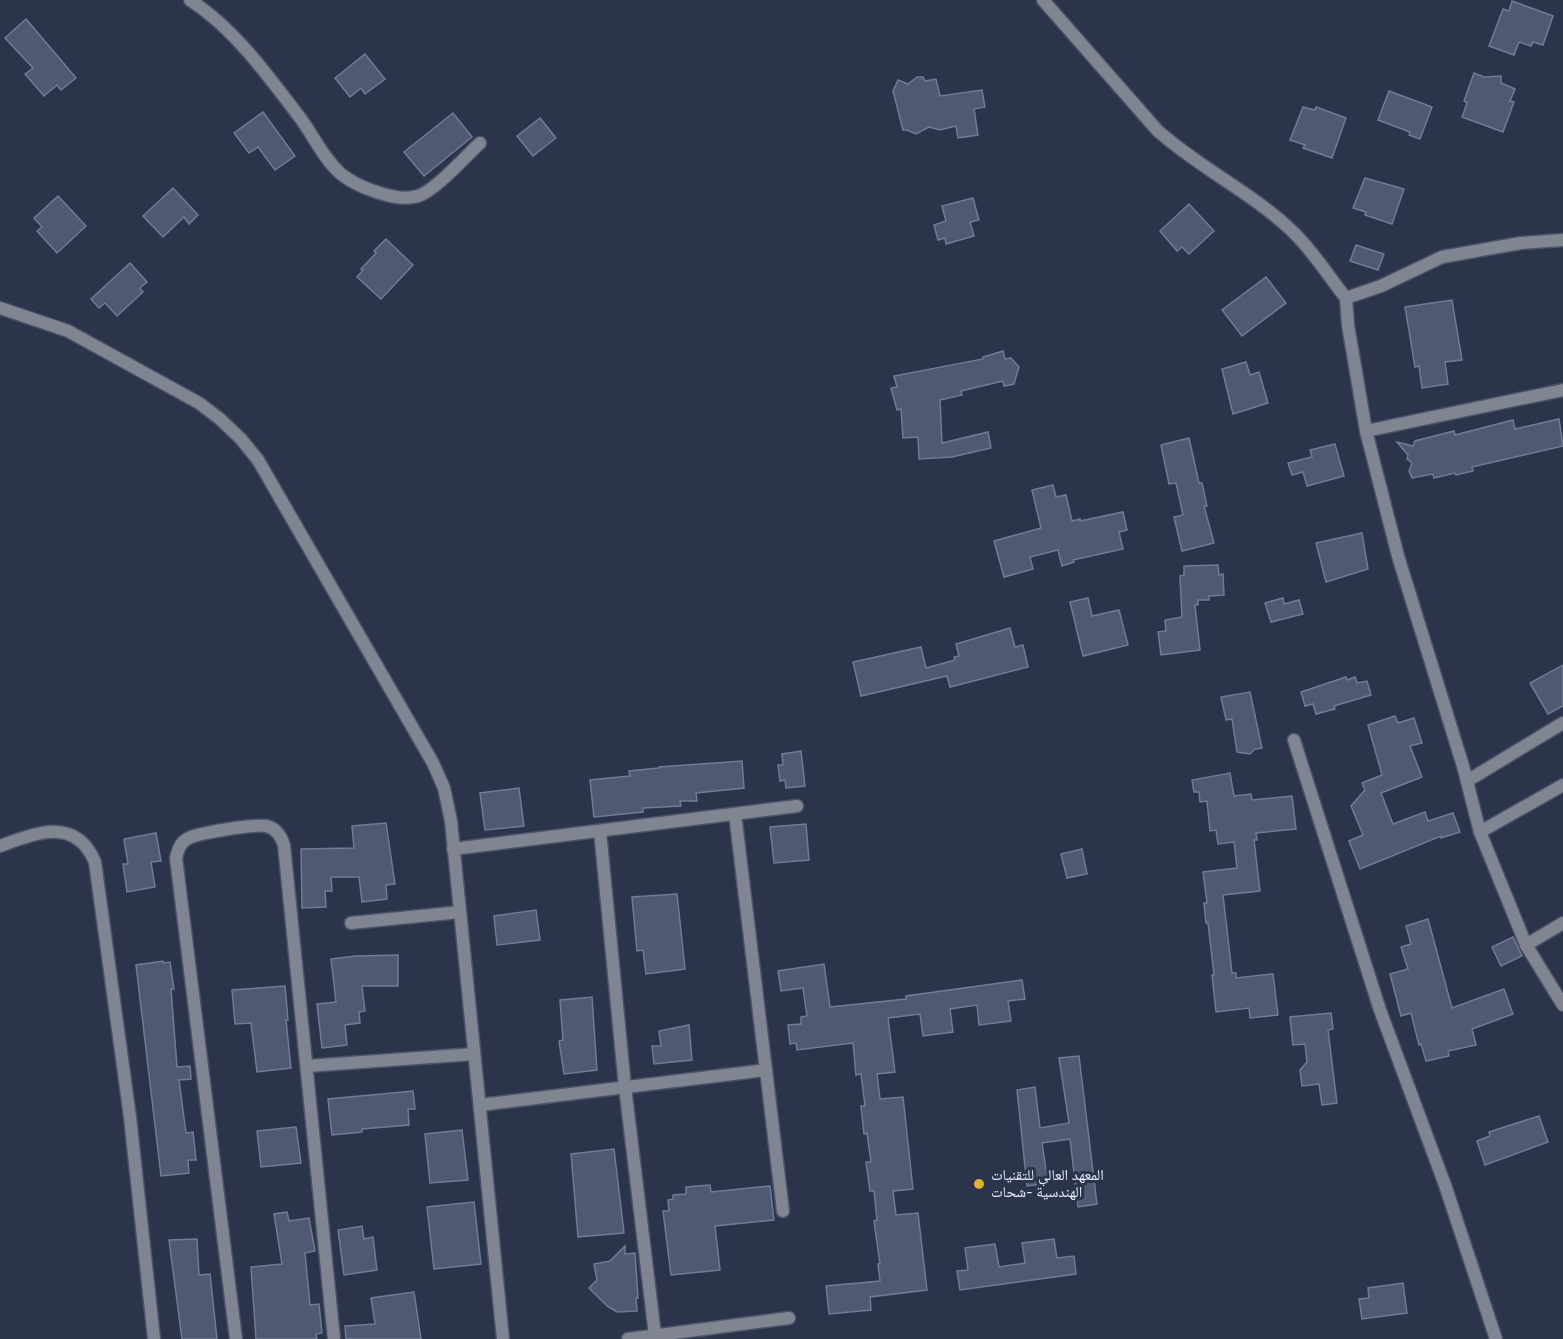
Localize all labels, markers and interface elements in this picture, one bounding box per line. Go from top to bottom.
place label: المعهد العالي للتقنيات الهندسية -شحات [991,1166,1104,1201]
marker: المعهد العالي للتقنيات الهندسية -شحات [972,1177,986,1191]

